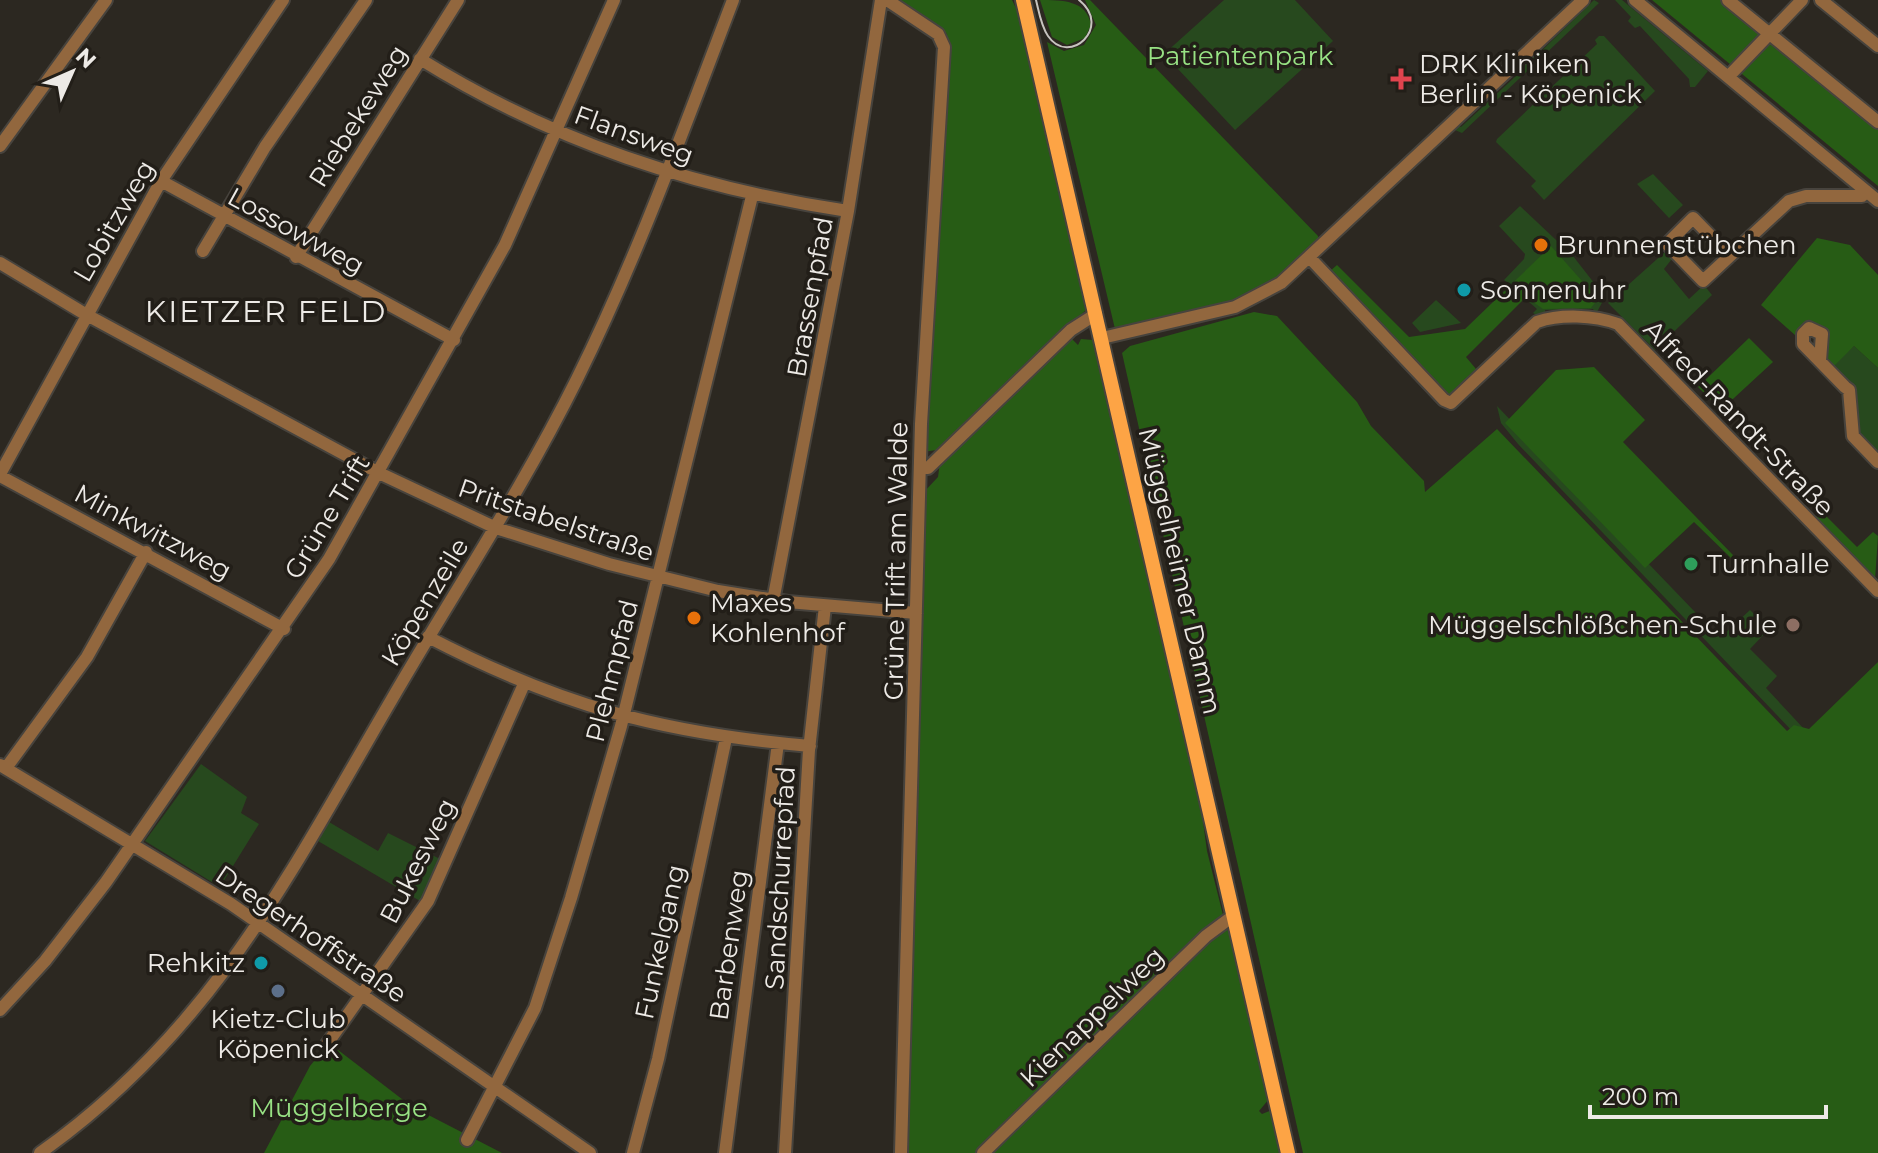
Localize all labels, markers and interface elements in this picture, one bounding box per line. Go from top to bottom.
north arrow [32,32,112,112]
street label: Riebekeweg [302,39,414,193]
park label: Patientenpark [1147,40,1334,72]
text: N [70,42,102,74]
place label: DRK Kliniken Berlin - Köpenick [1419,48,1642,110]
marker: DRK Kliniken Berlin - Köpenick [1390,68,1412,90]
street label: Flansweg [570,99,698,171]
street label: Lobitzweg [66,154,162,288]
street label: Lossowweg [222,180,370,282]
street label: Brassenpfad [780,214,840,380]
place label: Brunnenstübchen [1557,229,1797,261]
marker: Brunnenstübchen [1532,236,1550,254]
place label: Sonnenuhr [1480,274,1626,306]
marker: Sonnenuhr [1455,281,1473,299]
district label: KIETZER FELD [145,293,387,330]
street label: Alfred-Randt-Straße [1637,313,1841,523]
street label: Grüne Trift am Walde [878,421,914,701]
street label: Müggelheimer Damm [1131,424,1229,718]
street label: Grüne Trift [277,449,377,585]
street label: Pritstabelstraße [454,471,658,569]
street label: Minkwitzweg [69,477,237,587]
street label: Köpenzeile [374,532,476,672]
place label: Turnhalle [1707,548,1829,580]
marker: Turnhalle [1682,555,1700,573]
place label: Maxes Kohlenhof [710,587,846,649]
street label: Plehmpfad [579,596,645,746]
marker: Maxes Kohlenhof [685,609,703,627]
place label: Müggelschlößchen-Schule [1428,609,1777,641]
marker: Müggelschlößchen-Schule [1784,616,1802,634]
street label: Sandschurrepfad [758,765,802,991]
street label: Bukesweg [373,793,463,929]
street label: Dregerhoffstraße [209,858,413,1010]
street label: Funkelgang [628,862,692,1022]
street label: Barbenweg [703,868,755,1022]
street label: Kienappelweg [1013,940,1171,1094]
place label: Rehkitz [147,947,245,979]
marker: Rehkitz [252,954,270,972]
marker: Kietz-Club Köpenick [269,982,287,1000]
place label: Kietz-Club Köpenick [210,1003,346,1065]
scale bar [1590,1069,1826,1119]
text: 200 m [1602,1082,1679,1111]
park label: Müggelberge [250,1092,428,1124]

